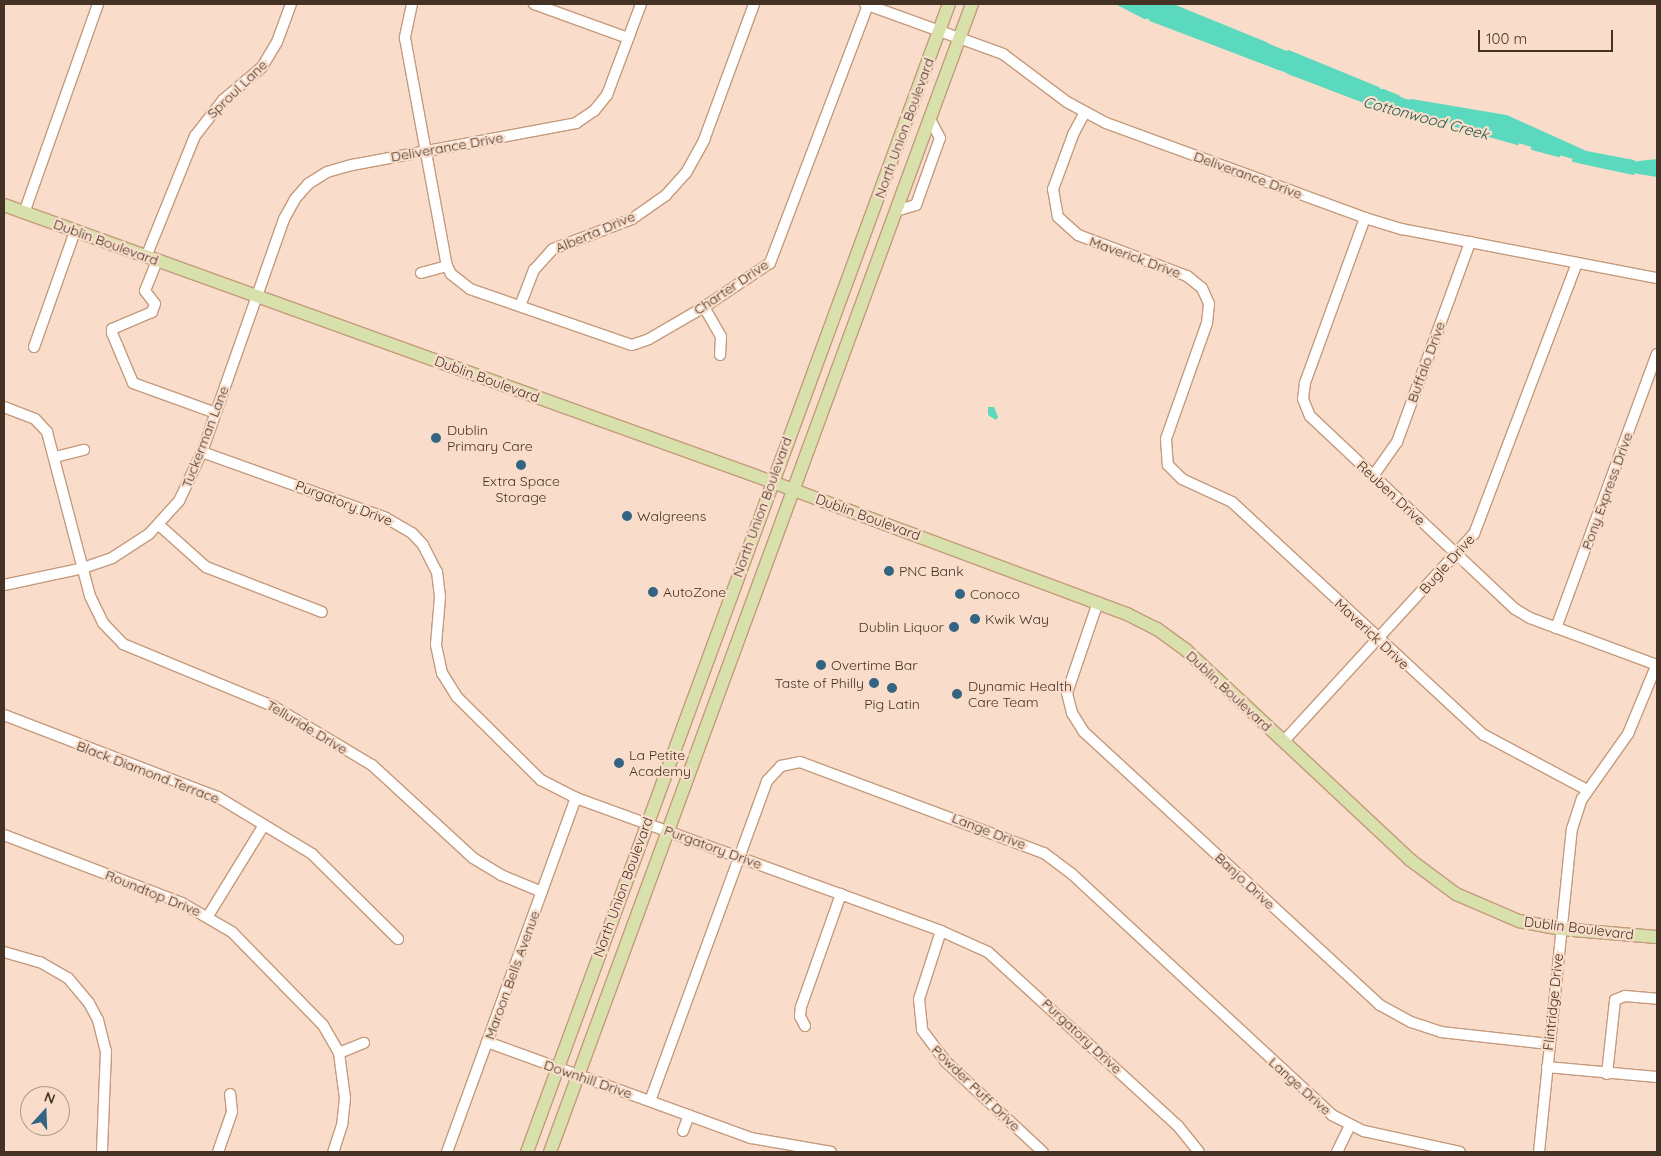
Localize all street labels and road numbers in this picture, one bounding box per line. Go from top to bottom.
street label: Sproul Lane [204,56,270,122]
street label: North Union Boulevard [871,56,937,200]
street label: Deliverance Drive [389,129,505,165]
street label: Deliverance Drive [1192,148,1304,202]
street label: Alberta Drive [553,208,637,256]
street label: Dublin Boulevard [51,215,161,269]
street label: Maverick Drive [1087,233,1183,281]
street label: Charter Drive [690,256,772,318]
street label: Buffalo Drive [1404,319,1448,405]
street label: Dublin Boulevard [432,352,542,406]
street label: Tuckerman Lane [178,384,232,490]
street label: Pony Express Drive [1578,430,1636,552]
street label: North Union Boulevard [729,435,795,579]
street label: Reuben Drive [1353,457,1429,529]
street label: Purgatory Drive [293,477,395,529]
street label: Dublin Boulevard [813,490,923,544]
street label: Bugle Drive [1416,531,1478,597]
street label: Maverick Drive [1331,595,1413,673]
street label: Dublin Boulevard [1183,647,1275,735]
street label: Telluride Drive [264,696,350,758]
street label: Black Diamond Terrace [74,737,222,807]
street label: Lange Drive [950,809,1028,853]
street label: North Union Boulevard [590,815,656,959]
street label: Purgatory Drive [662,822,764,872]
street label: Banjo Drive [1212,849,1278,913]
street label: Roundtop Drive [103,866,203,920]
street label: Maroon Bells Avenue [481,908,543,1042]
street label: Dublin Boulevard [1523,913,1635,943]
street label: Flintridge Drive [1540,953,1566,1051]
street label: Purgatory Drive [1039,995,1125,1077]
street label: Powder Puff Drive [928,1041,1024,1135]
street label: Lange Drive [1265,1054,1335,1118]
street label: Downhill Drive [542,1056,634,1102]

